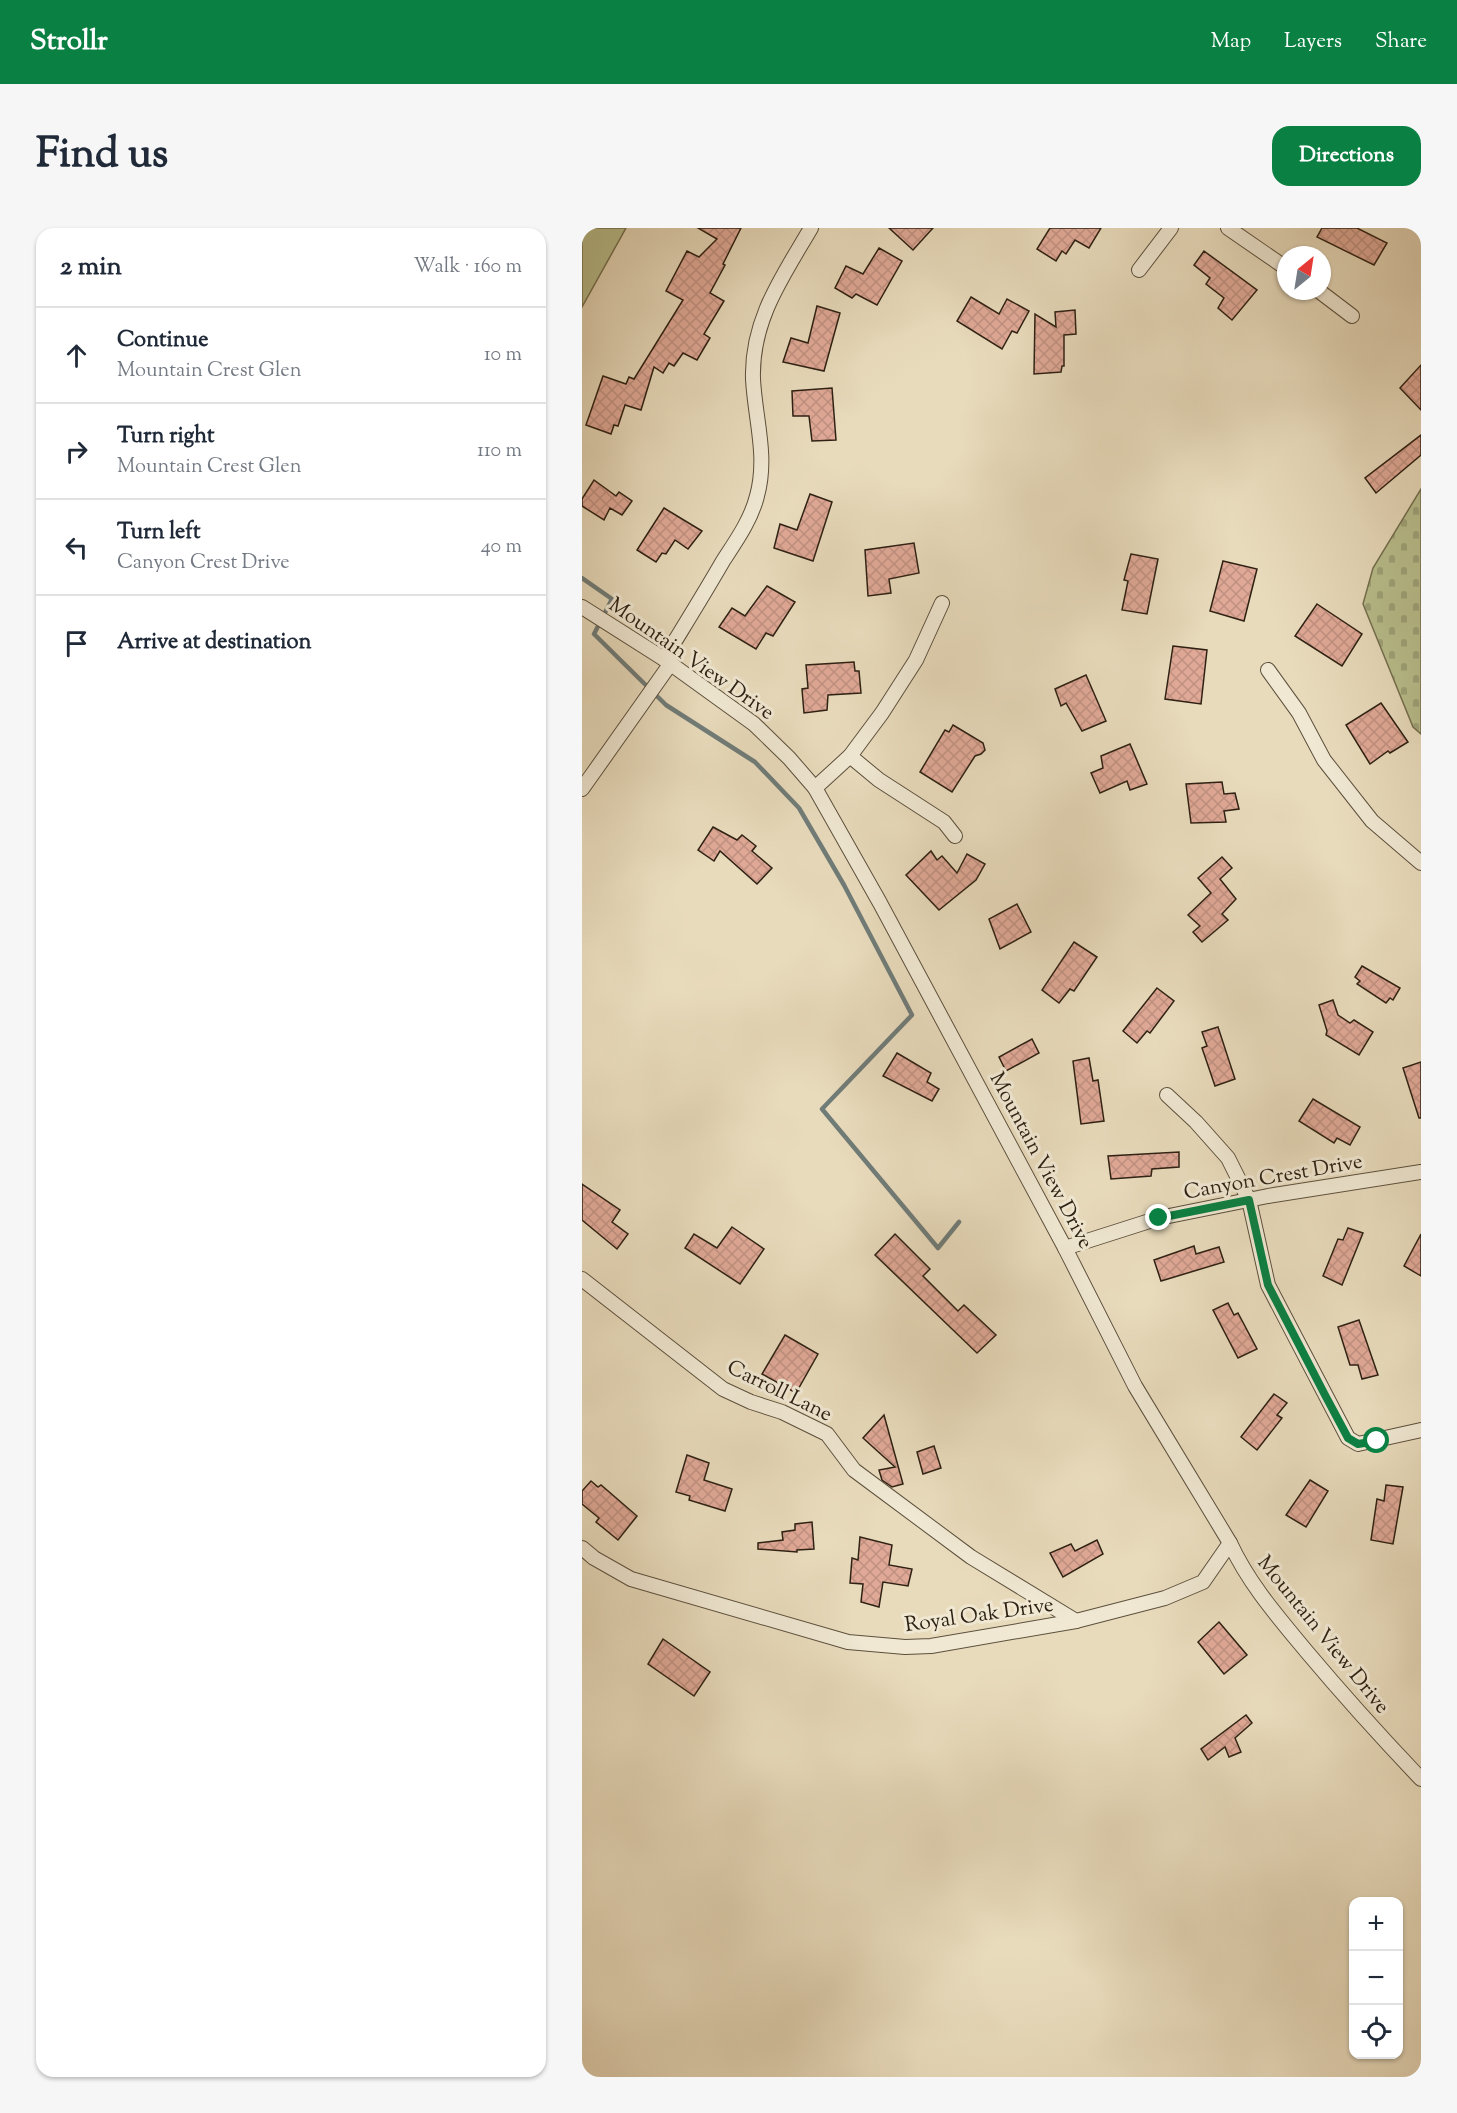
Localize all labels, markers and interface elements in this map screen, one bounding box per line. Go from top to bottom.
text: Strollr [30,22,108,62]
text: Map [1211,27,1251,57]
text: Layers [1284,27,1342,57]
text: Share [1375,27,1427,57]
text: Find us [36,126,168,186]
button: Directions [1272,126,1421,186]
north arrow [1277,246,1331,300]
text: 2 min [60,249,122,286]
text: Walk · 160 m [413,253,522,282]
text: Continue [117,325,208,357]
icon: ahead [60,339,93,372]
text: 10 m [484,341,522,370]
text: Mountain Crest Glen [117,357,301,386]
text: Turn right [117,421,214,453]
icon: right [60,435,93,468]
text: 110 m [477,437,522,466]
text: Mountain Crest Glen [117,453,301,482]
text: Turn left [117,517,200,549]
icon: left [60,531,93,564]
text: 40 m [481,533,522,562]
text: Canyon Crest Drive [117,549,290,578]
street label: Mountain View Drive [602,591,780,728]
icon: arrive [60,627,93,660]
text: Arrive at destination [117,627,312,659]
street label: Mountain View Drive [981,1067,1100,1255]
street label: Canyon Crest Drive [1181,1147,1365,1208]
route end [1145,1204,1171,1230]
street label: Carroll Lane [721,1353,837,1430]
route start [1363,1427,1389,1453]
street label: Mountain View Drive [1249,1550,1396,1721]
street label: Royal Oak Drive [903,1591,1056,1641]
map controls [1349,1897,1403,2059]
button: + [1349,1897,1403,1951]
button: − [1349,1951,1403,2005]
button: locate [1349,2005,1403,2059]

